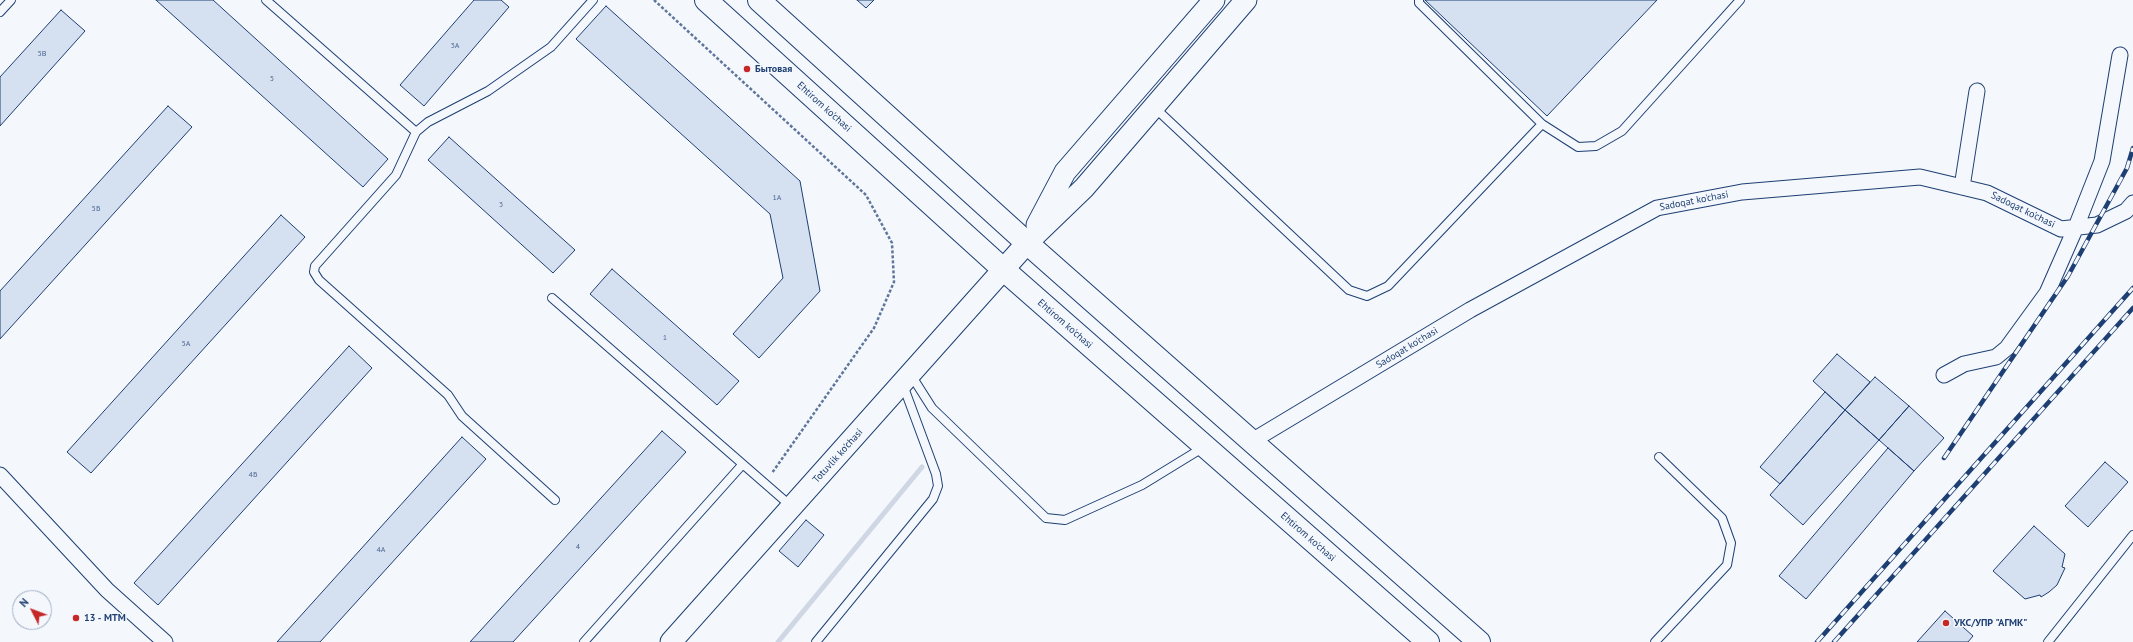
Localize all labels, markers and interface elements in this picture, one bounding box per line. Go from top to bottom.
house number: 3А [450,41,460,51]
house number: 5В [37,49,47,59]
place label: Бытовая [755,63,792,75]
marker: Бытовая [742,64,752,74]
house number: 5 [270,74,274,84]
street label: Ehtirom ko'chasi [794,79,854,135]
street label: Sadoqat ko'chasi [1659,188,1729,214]
street label: Sadoqat ko'chasi [1989,189,2057,231]
house number: 1А [772,193,782,203]
house number: 3 [499,200,503,210]
house number: 5Б [92,204,100,214]
street label: Ehtirom ko'chasi [1035,297,1095,351]
street label: Sadoqat ko'chasi [1374,325,1440,371]
house number: 1 [663,333,667,343]
house number: 5А [181,339,191,349]
street label: Totuvlik ko'chasi [811,426,865,486]
house number: 4Б [249,470,257,480]
street label: Ehtirom ko'chasi [1278,510,1338,564]
house number: 4 [576,542,580,552]
house number: 4А [376,545,386,555]
north arrow [12,590,52,630]
text: N [16,595,31,610]
place label: 13 - MTM [84,612,126,624]
marker: 13 - MTM [71,613,81,623]
place label: УКС/УПР "АГМК" [1954,617,2027,629]
marker: УКС/УПР "АГМК" [1941,618,1951,628]

